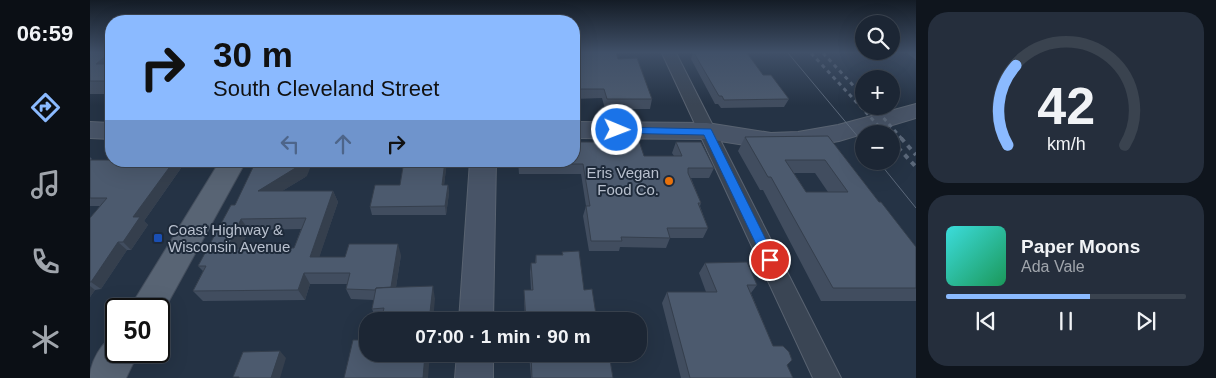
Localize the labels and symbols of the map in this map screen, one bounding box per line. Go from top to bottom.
position arrow [590,103,642,155]
place label: Eris Vegan Food Co. [586,164,659,198]
marker: Eris Vegan Food Co. [663,175,675,187]
place label: Coast Highway & Wisconsin Avenue [168,221,290,255]
marker: Coast Highway & Wisconsin Avenue [152,232,164,244]
pin [749,239,791,281]
speed limit sign: 50 [105,298,170,363]

